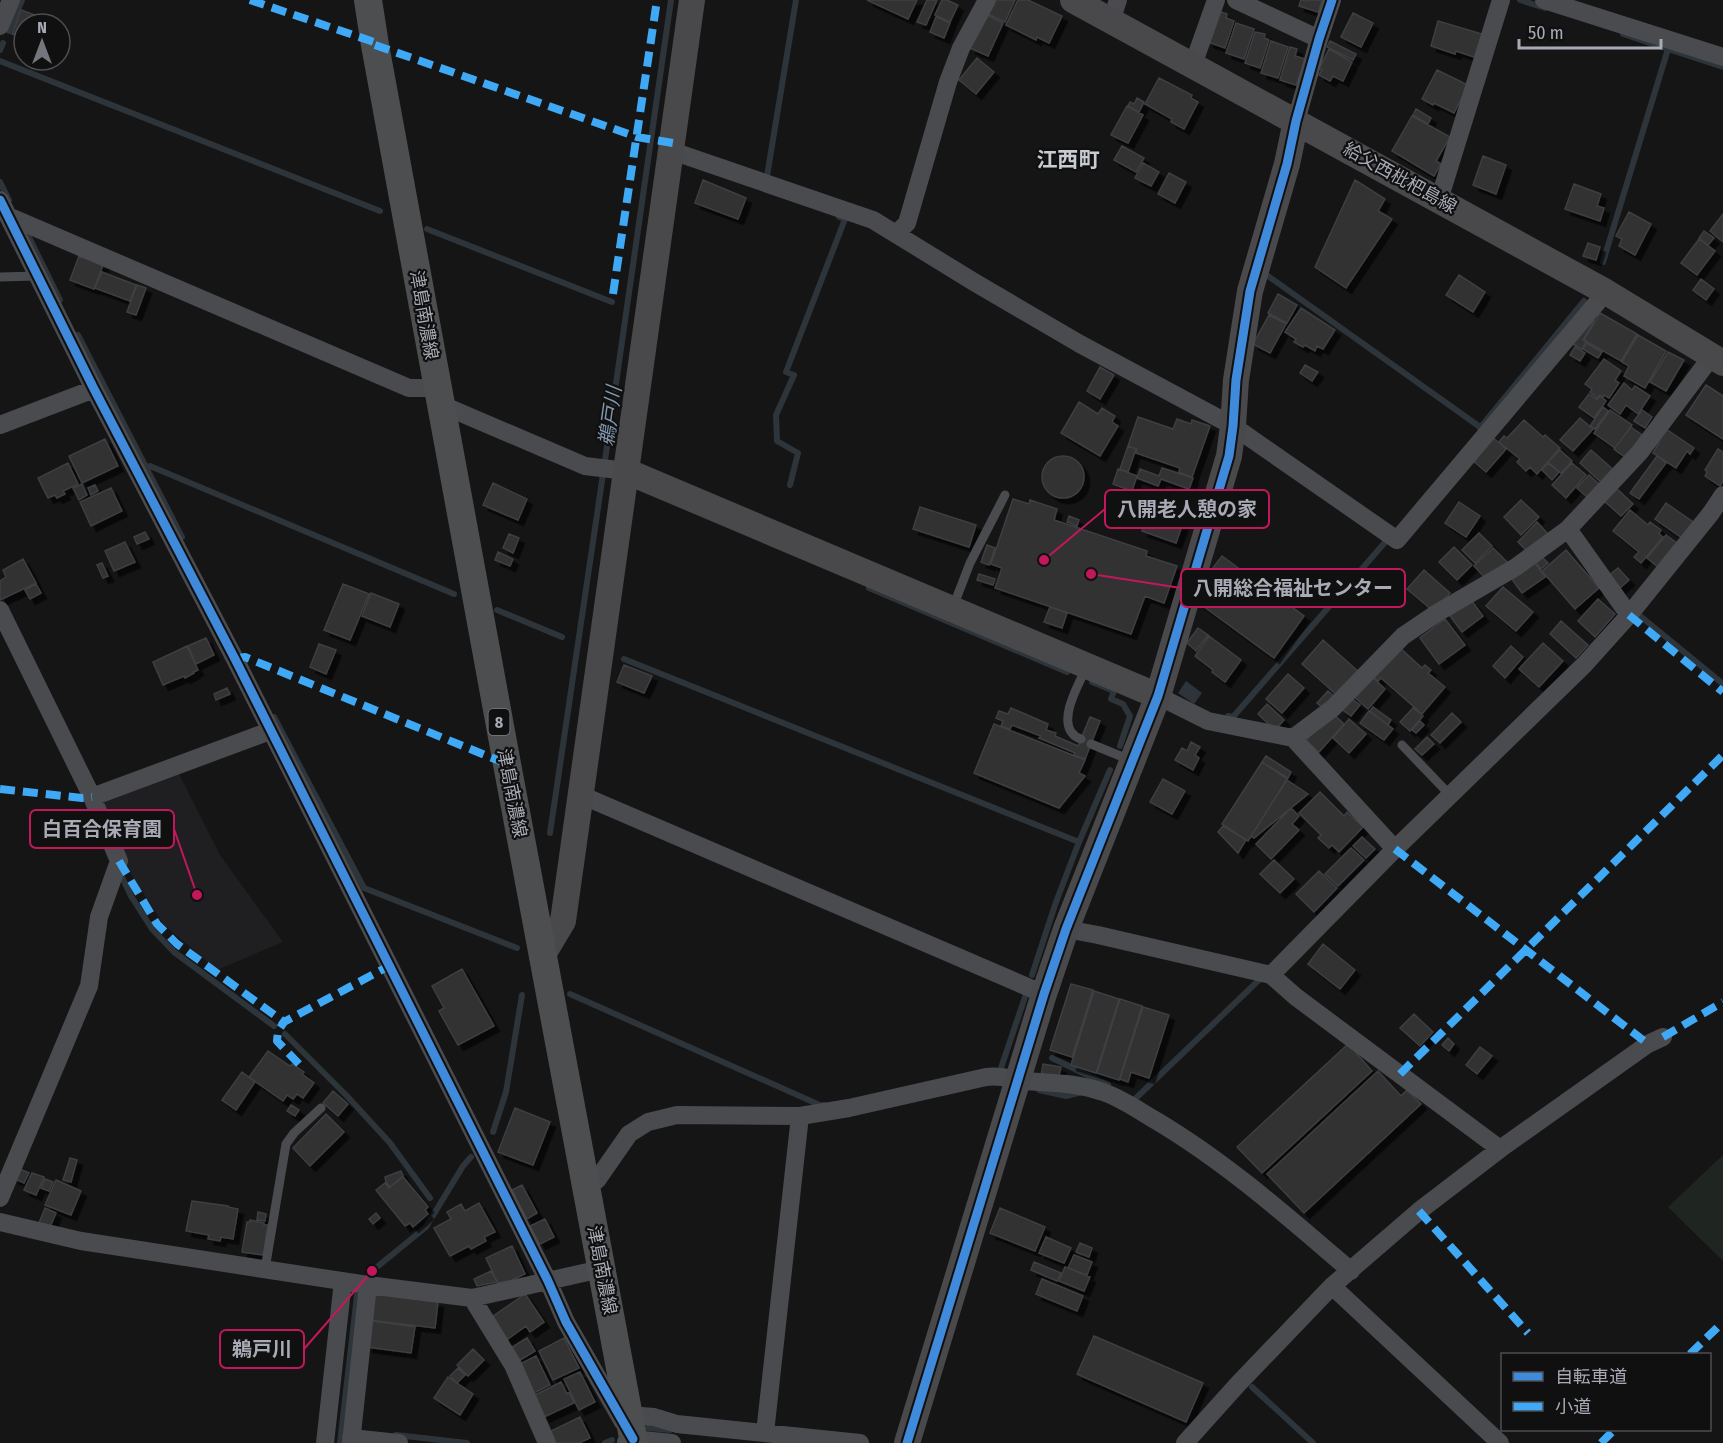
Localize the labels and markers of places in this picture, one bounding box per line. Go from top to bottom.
callout: 八開老人憩の家 [1105,490,1269,528]
callout: 八開総合福祉センター [1181,569,1405,607]
callout: 白百合保育園 [30,810,174,848]
callout: 鵜戸川 [220,1330,304,1368]

